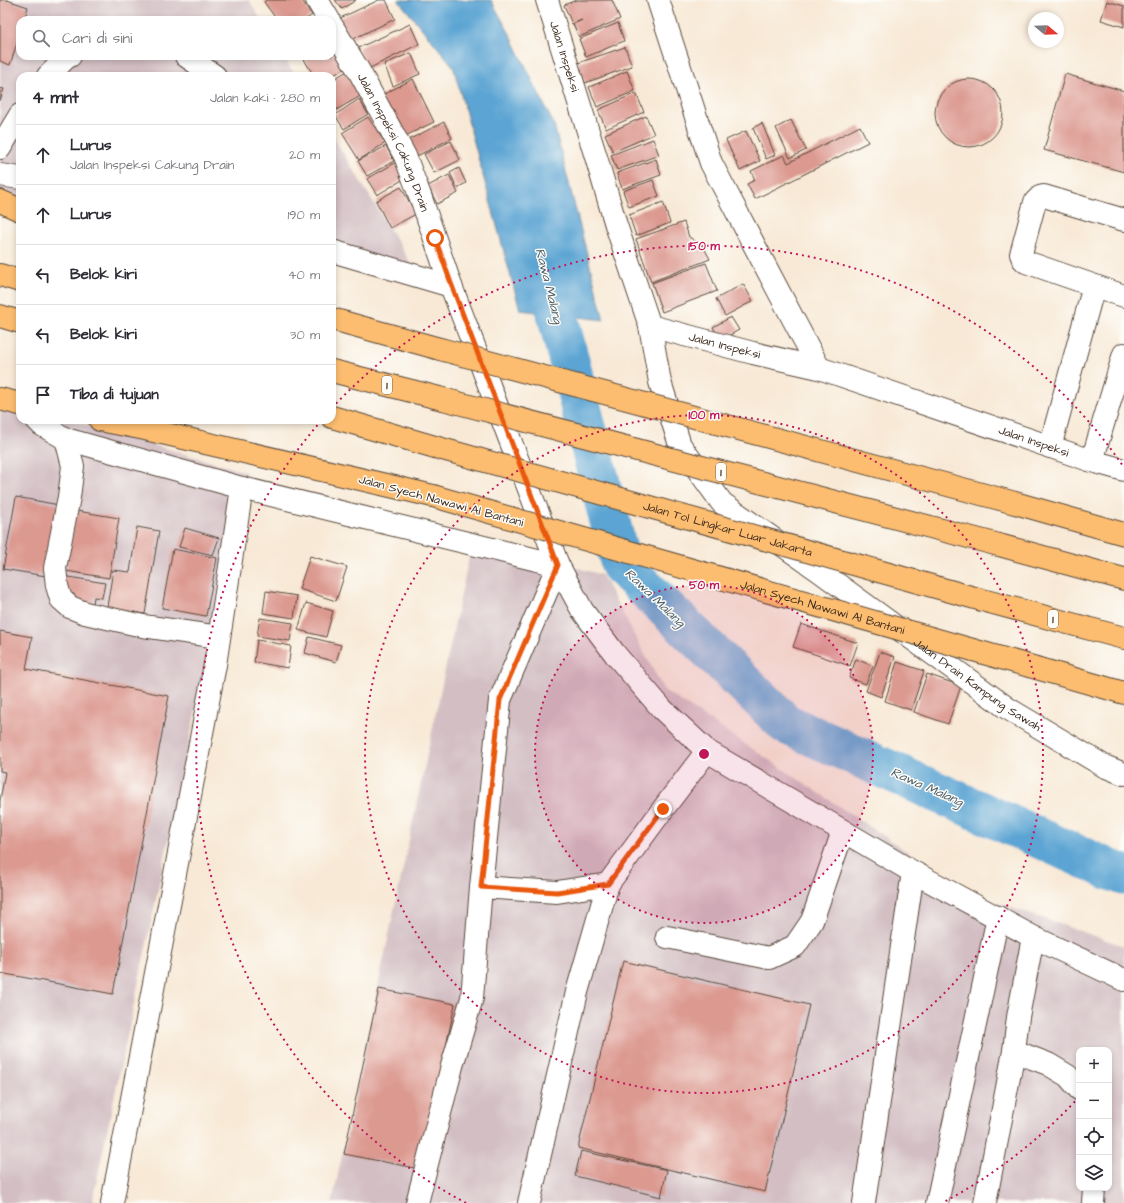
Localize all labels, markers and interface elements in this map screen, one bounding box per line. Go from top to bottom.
north arrow [1028,12,1064,48]
search box [16,16,336,60]
street label: Jalan Inspeksi [546,19,584,94]
icon: search [30,27,52,49]
text: Cari di sini [62,28,132,49]
street label: Jalan Inspeksi Cakung Drain [353,70,433,214]
text: 4 mnt [32,86,79,110]
text: Jalan kaki · 280 m [210,89,320,107]
text: Lurus [70,135,111,156]
icon: ahead [32,144,54,166]
text: 20 m [289,146,320,164]
text: Jalan Inspeksi Cakung Drain [70,156,234,174]
icon: ahead [32,204,54,226]
text: Lurus [70,204,111,225]
text: 190 m [287,206,320,224]
route start [426,229,444,247]
text: 150 m [688,238,721,255]
water label: Rawa Malang [530,246,567,327]
icon: left [32,264,54,286]
text: Belok kiri [70,264,137,285]
text: 40 m [288,266,320,284]
icon: left [32,324,54,346]
text: Belok kiri [70,324,137,345]
text: 30 m [290,326,320,344]
street label: Jalan Inspeksi [687,328,762,363]
road number: 1 [382,376,392,394]
icon: arrive [32,384,54,406]
text: Tiba di tujuan [70,384,159,405]
text: 100 m [689,407,720,424]
street label: Jalan Inspeksi [996,421,1072,461]
road number: 1 [716,463,726,481]
street label: Jalan Syech Nawawi Al Bantani [356,471,525,532]
street label: Jalan Tol Lingkar Luar Jakarta [641,497,814,561]
water label: Rawa Malang [620,565,690,633]
street label: Jalan Syech Nawawi Al Bantani [738,576,907,639]
text: 50 m [689,577,720,594]
road number: 1 [1048,610,1058,628]
street label: Jalan Drain Kampung Sawah [910,634,1045,735]
centre of rings [697,747,711,761]
water label: Rawa Malang [888,763,967,812]
route end [654,800,672,818]
map controls [1076,1047,1112,1191]
button: + [1076,1047,1112,1083]
button: − [1076,1083,1112,1119]
button: locate [1076,1119,1112,1155]
button: layers [1076,1155,1112,1191]

